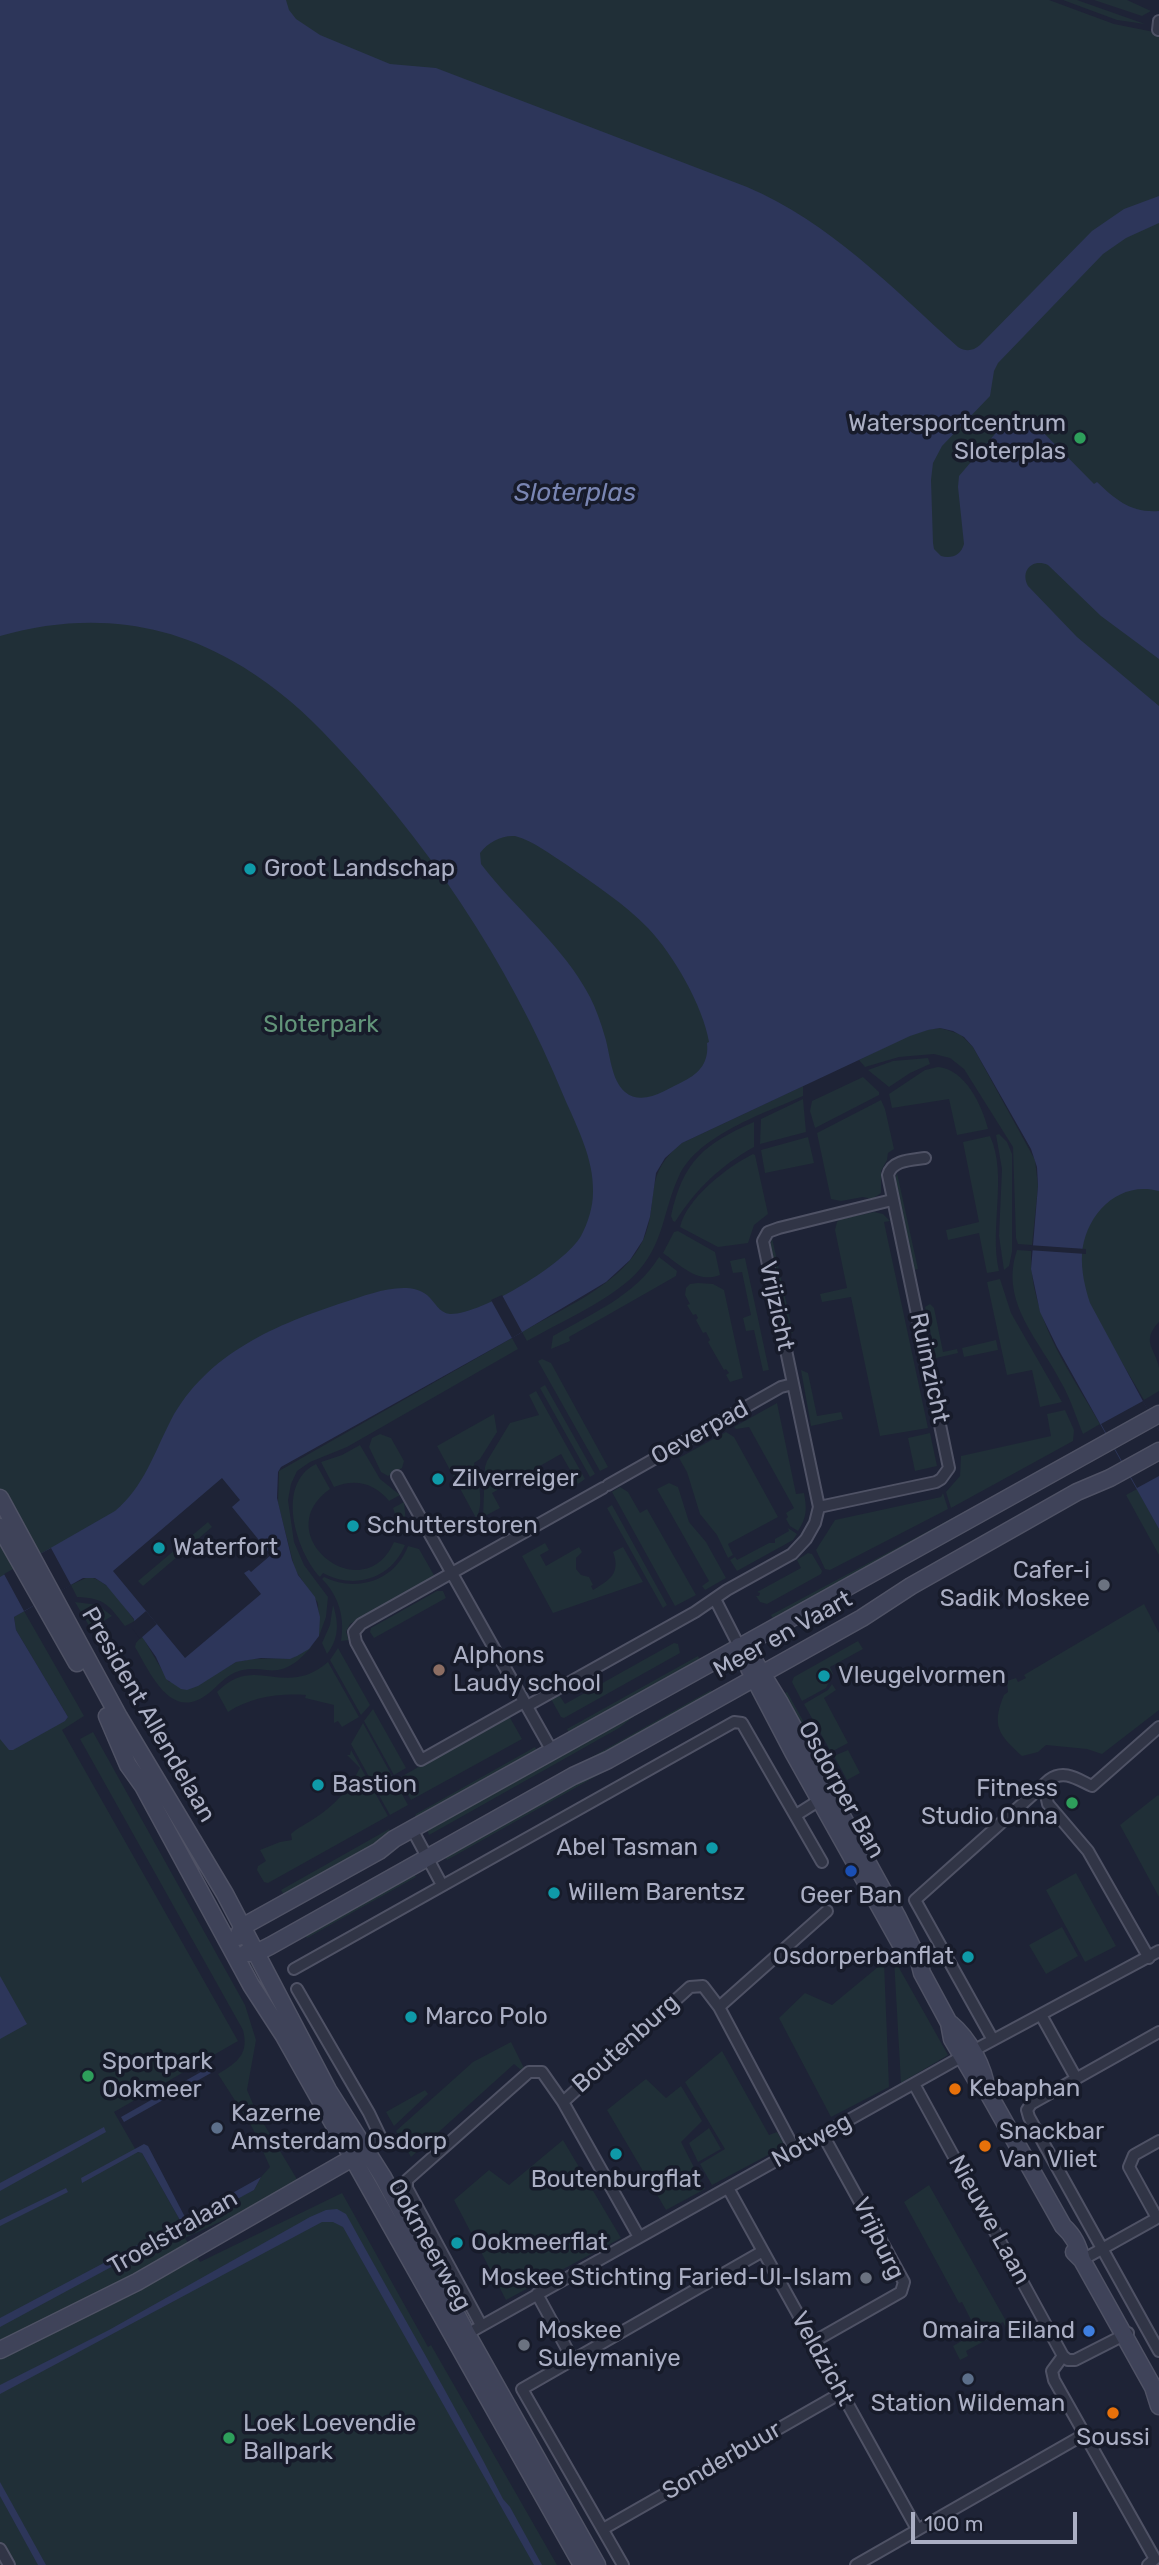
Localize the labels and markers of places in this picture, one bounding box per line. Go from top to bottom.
place label: Watersportcentrum Sloterplas [848,410,1066,466]
marker: Watersportcentrum Sloterplas [1072,430,1088,446]
place label: Groot Landschap [264,855,455,883]
marker: Groot Landschap [242,861,258,877]
place label: Zilverreiger [452,1465,578,1493]
marker: Zilverreiger [430,1471,446,1487]
place label: Schutterstoren [367,1512,538,1540]
marker: Schutterstoren [345,1518,361,1534]
place label: Waterfort [173,1534,278,1562]
marker: Waterfort [151,1540,167,1556]
place label: Cafer-i Sadik Moskee [940,1557,1090,1613]
marker: Cafer-i Sadik Moskee [1096,1577,1112,1593]
place label: Alphons Laudy school [453,1642,601,1698]
marker: Alphons Laudy school [431,1662,447,1678]
place label: Vleugelvormen [838,1662,1006,1690]
marker: Vleugelvormen [816,1668,832,1684]
place label: Bastion [332,1771,417,1799]
place label: Fitness Studio Onna [921,1775,1058,1831]
marker: Bastion [310,1777,326,1793]
marker: Fitness Studio Onna [1064,1795,1080,1811]
place label: Abel Tasman [556,1834,698,1862]
marker: Abel Tasman [704,1840,720,1856]
marker: Geer Ban [843,1863,859,1879]
place label: Willem Barentsz [568,1879,745,1907]
place label: Geer Ban [800,1882,902,1910]
marker: Willem Barentsz [546,1885,562,1901]
place label: Osdorperbanflat [773,1943,954,1971]
marker: Osdorperbanflat [960,1949,976,1965]
place label: Marco Polo [425,2003,548,2031]
marker: Marco Polo [403,2009,419,2025]
place label: Sportpark Ookmeer [102,2048,213,2104]
marker: Sportpark Ookmeer [80,2068,96,2084]
place label: Kebaphan [969,2075,1080,2103]
marker: Kebaphan [947,2081,963,2097]
place label: Kazerne Amsterdam Osdorp [231,2100,447,2156]
place label: Snackbar Van Vliet [999,2118,1104,2174]
marker: Kazerne Amsterdam Osdorp [209,2120,225,2136]
marker: Snackbar Van Vliet [977,2138,993,2154]
marker: Boutenburgflat [608,2146,624,2162]
place label: Boutenburgflat [531,2166,701,2194]
place label: Ookmeerflat [471,2229,608,2257]
marker: Ookmeerflat [449,2235,465,2251]
place label: Moskee Stichting Faried-Ul-Islam [481,2264,852,2292]
marker: Moskee Stichting Faried-Ul-Islam [858,2270,874,2286]
place label: Moskee Suleymaniye [538,2317,681,2373]
place label: Omaira Eiland [922,2317,1075,2345]
marker: Omaira Eiland [1081,2323,1097,2339]
marker: Moskee Suleymaniye [516,2337,532,2353]
marker: Station Wildeman [960,2371,976,2387]
place label: Station Wildeman [871,2390,1065,2418]
marker: Soussi [1105,2405,1121,2421]
place label: Loek Loevendie Ballpark [243,2410,416,2466]
place label: Soussi [1076,2424,1150,2452]
marker: Loek Loevendie Ballpark [221,2430,237,2446]

